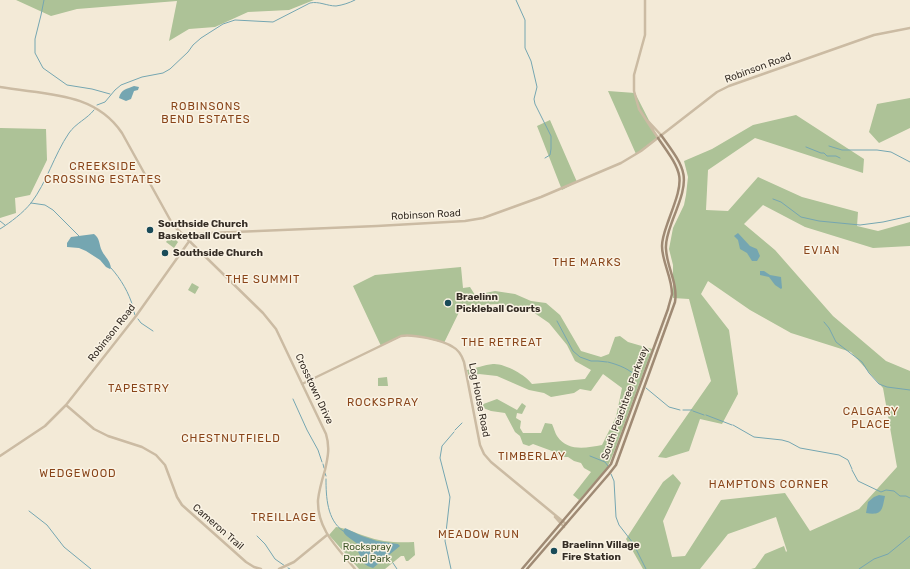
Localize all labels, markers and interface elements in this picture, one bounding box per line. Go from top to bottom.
street label: Robinson Road [723,50,793,86]
district label: ROBINSONS BEND ESTATES [161,100,251,126]
district label: CREEKSIDE CROSSING ESTATES [44,160,162,186]
street label: Robinson Road [391,207,461,223]
place label: Southside Church Basketball Court [158,218,248,242]
marker: Southside Church Basketball Court [145,225,155,235]
district label: EVIAN [804,244,840,258]
place label: Southside Church [173,247,263,259]
marker: Southside Church [160,248,170,258]
district label: THE MARKS [552,256,622,270]
district label: THE SUMMIT [226,273,300,287]
place label: Braelinn Pickleball Courts [456,291,541,314]
marker: Braelinn Pickleball Courts [443,298,453,308]
street label: Robinson Road [86,302,138,364]
district label: THE RETREAT [461,336,543,350]
street label: South Peachtree Parkway [599,344,651,462]
street label: Crosstown Drive [292,352,336,426]
street label: Log House Road [466,362,492,438]
district label: TAPESTRY [108,382,170,396]
district label: ROCKSPRAY [347,396,419,410]
district label: CALGARY PLACE [843,405,899,431]
district label: CHESTNUTFIELD [181,432,281,446]
district label: TIMBERLAY [498,450,566,464]
district label: WEDGEWOOD [39,467,117,481]
district label: HAMPTONS CORNER [709,478,829,492]
street label: Cameron Trail [190,502,246,552]
district label: TREILLAGE [251,511,317,525]
district label: MEADOW RUN [438,528,520,542]
place label: Braelinn Village Fire Station [562,539,640,562]
park label: Rockspray Pond Park [343,541,391,564]
marker: Braelinn Village Fire Station [549,546,559,556]

